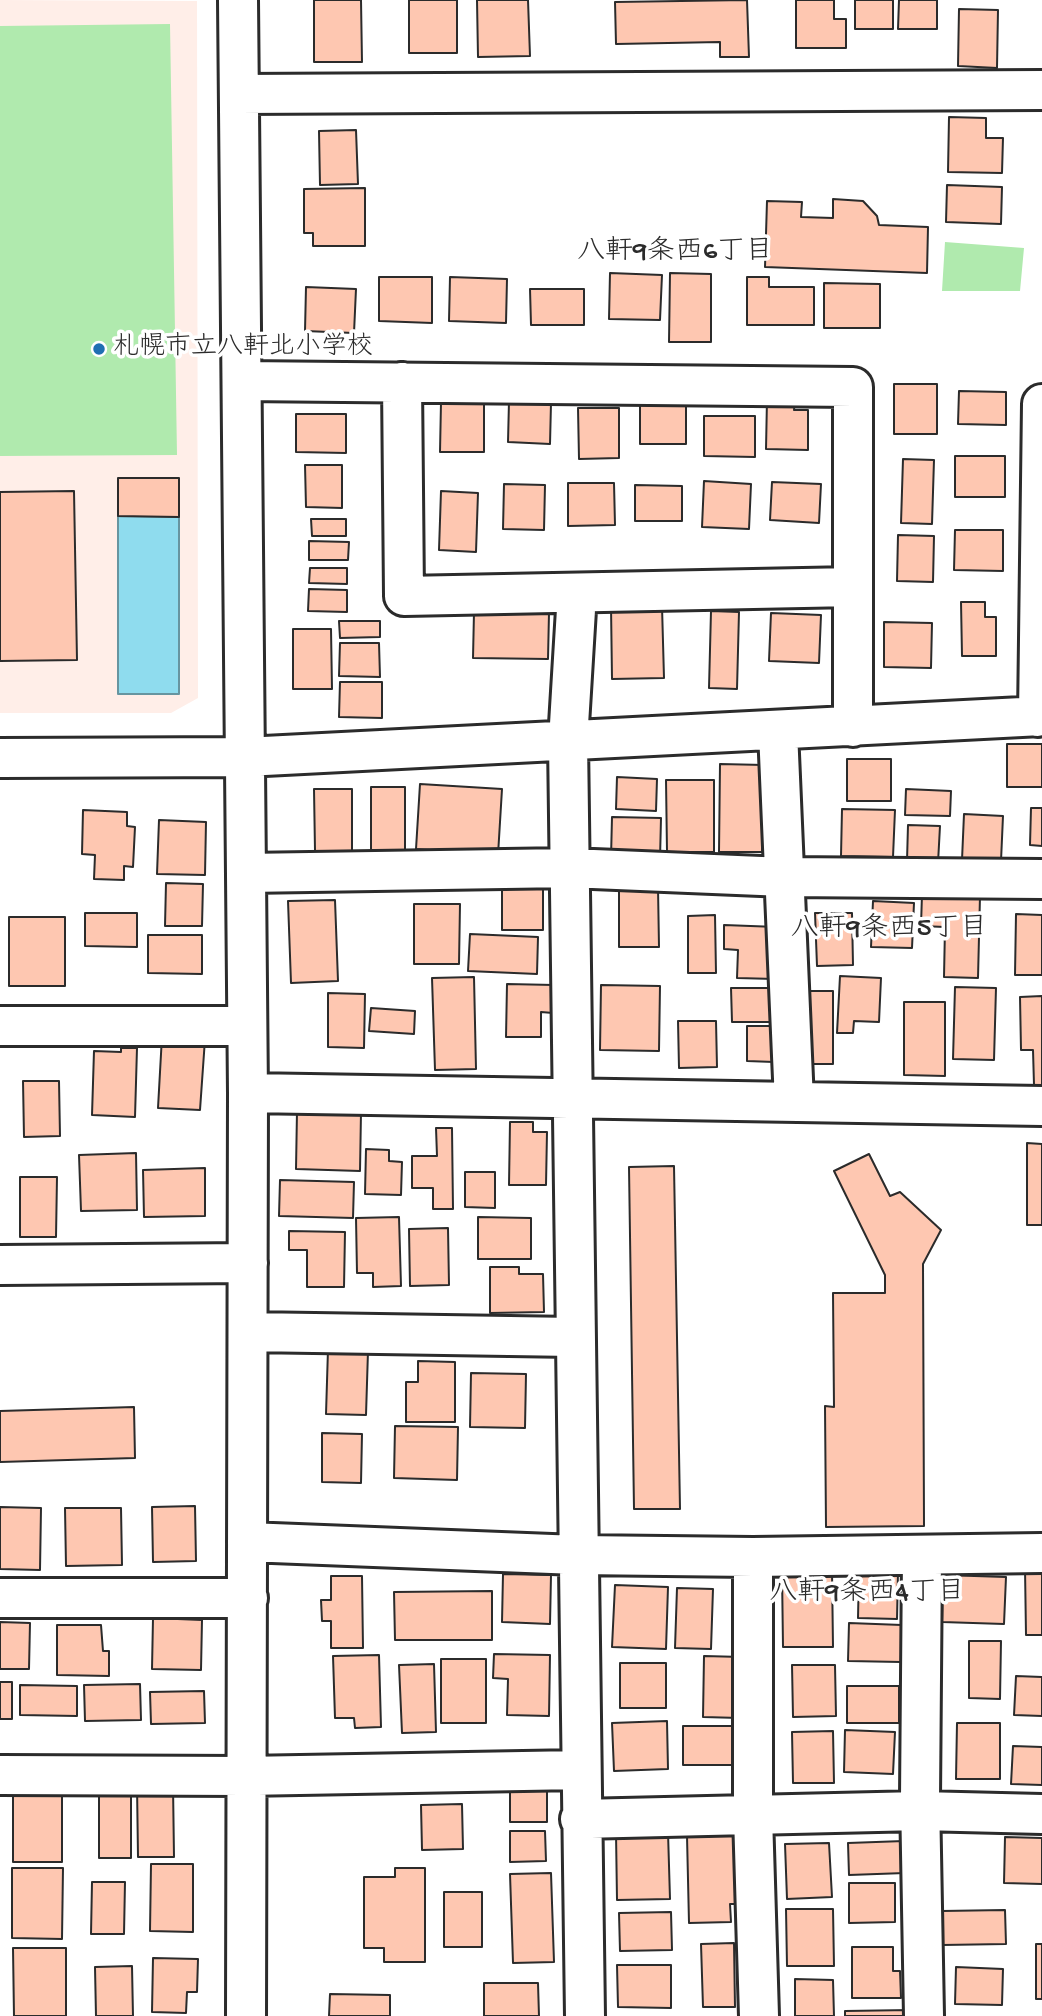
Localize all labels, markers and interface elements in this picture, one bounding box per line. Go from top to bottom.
district label: 八軒9条西6丁目 [577,237,773,271]
place label: 札幌市立八軒北小学校 [113,333,373,365]
marker: 札幌市立八軒北小学校 [91,341,107,357]
district label: 八軒9条西5丁目 [791,914,987,948]
district label: 八軒9条西4丁目 [769,1578,965,1612]

